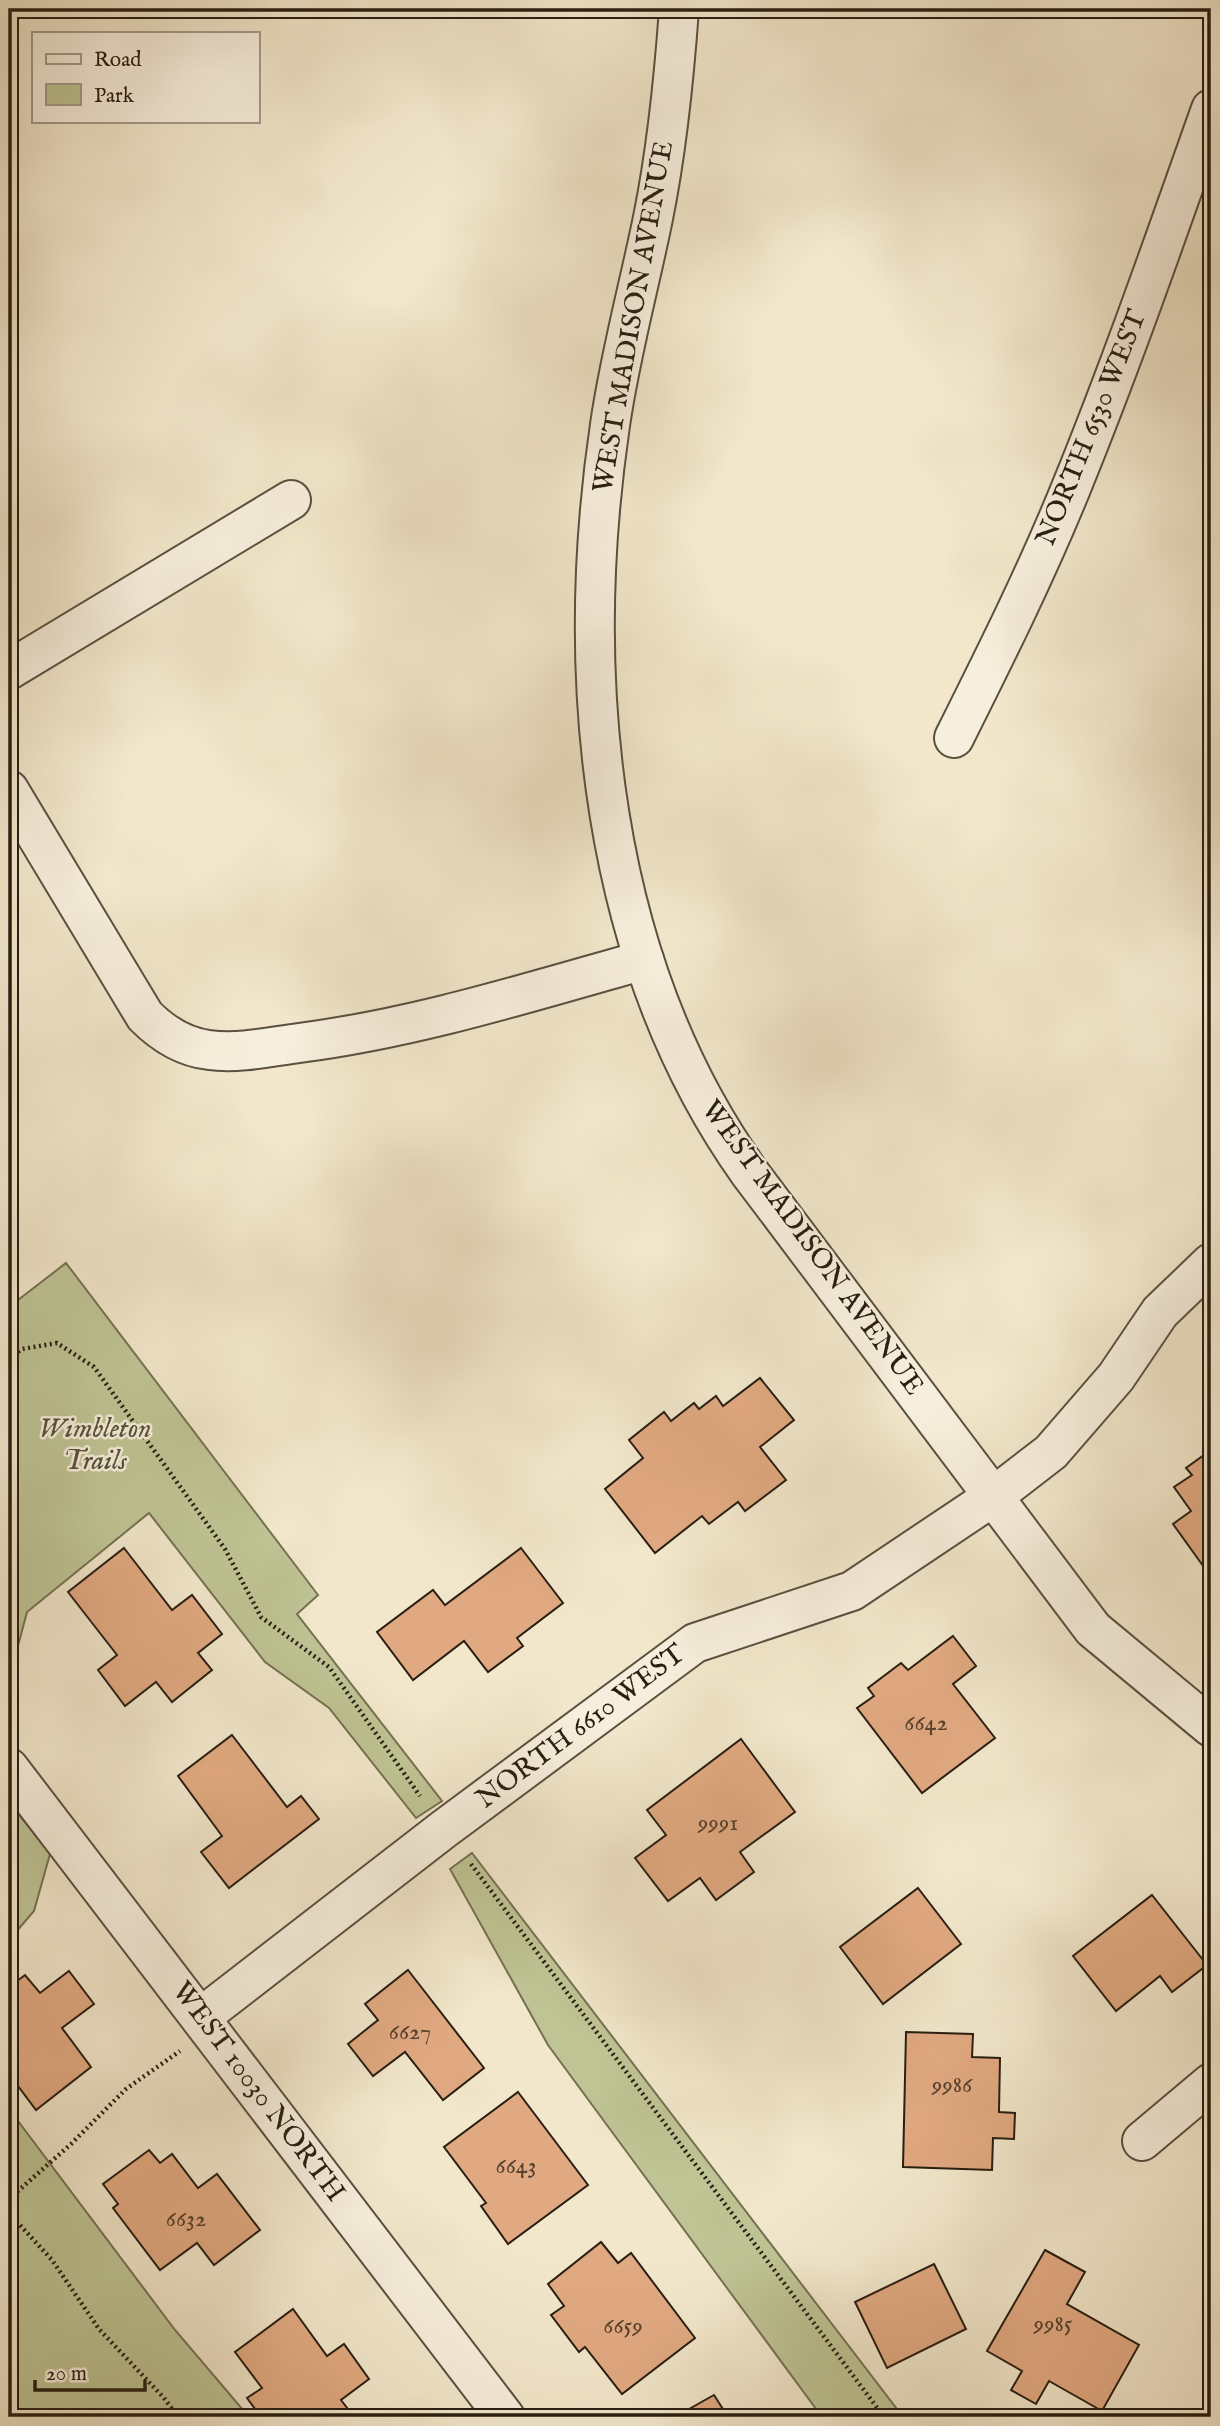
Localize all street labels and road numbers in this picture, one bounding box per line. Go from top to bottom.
street label: WEST MADISON AVENUE [586,138,682,496]
street label: NORTH 6530 WEST [1029,304,1156,551]
street label: WEST MADISON AVENUE [693,1093,931,1403]
street label: NORTH 6610 WEST [470,1637,693,1817]
street label: WEST 10030 NORTH [164,1975,352,2209]

